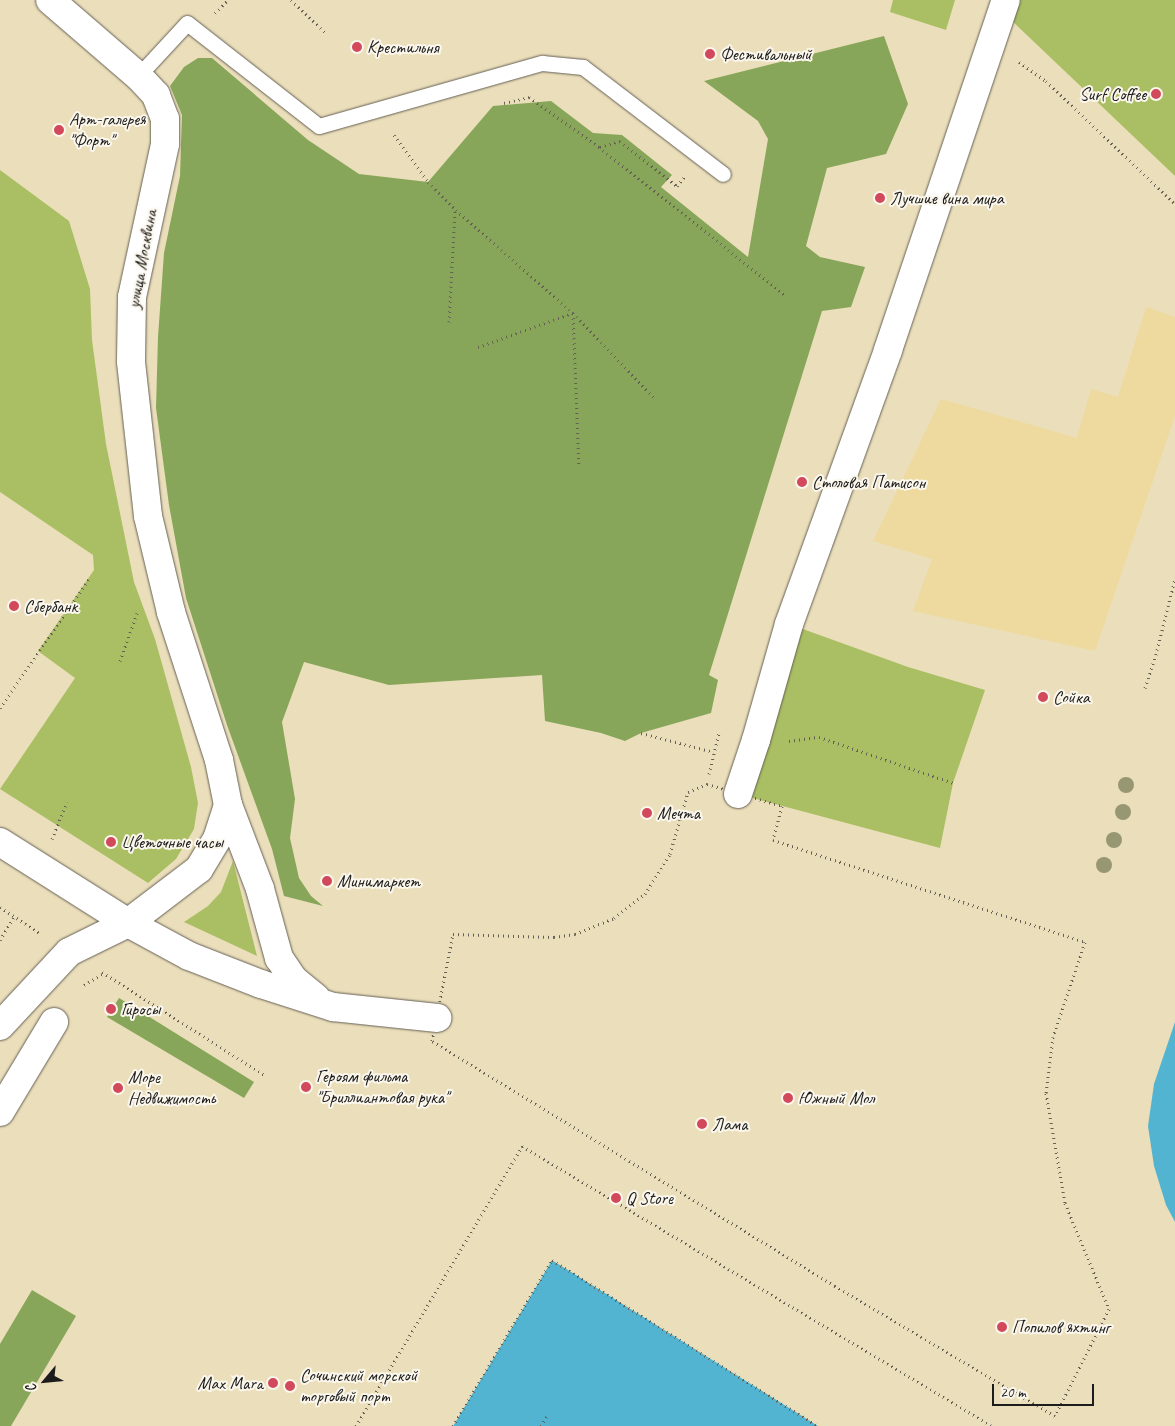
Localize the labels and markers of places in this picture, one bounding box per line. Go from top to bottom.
place label: Крестильня [367,36,439,58]
marker: Крестильня [351,41,363,53]
place label: Фестивальный [720,43,812,65]
marker: Фестивальный [704,48,716,60]
place label: Surf Coffee [1079,83,1146,105]
marker: Surf Coffee [1150,88,1162,100]
place label: Арт-галерея "Форт" [69,109,146,152]
marker: Арт-галерея "Форт" [53,124,65,136]
place label: Лучшие вина мира [890,187,1001,209]
marker: Лучшие вина мира [874,192,886,204]
place label: Столовая Патисон [812,471,927,493]
marker: Столовая Патисон [796,476,808,488]
place label: Сбербанк [24,595,77,617]
marker: Сбербанк [8,600,20,612]
place label: Сойка [1053,686,1090,708]
marker: Сойка [1037,691,1049,703]
place label: Мечта [657,802,700,824]
marker: Мечта [641,807,653,819]
place label: Цветочные часы [121,831,224,853]
marker: Цветочные часы [105,836,117,848]
place label: Минимаркет [337,870,420,892]
marker: Минимаркет [321,875,333,887]
place label: Гиросы [121,998,160,1020]
marker: Гиросы [105,1003,117,1015]
place label: Героям фильма "Бриллиантовая рука" [316,1066,448,1108]
place label: Море Недвижимость [128,1067,216,1110]
marker: Героям фильма "Бриллиантовая рука" [300,1081,312,1093]
marker: Море Недвижимость [112,1082,124,1094]
place label: Южный Мол [798,1087,874,1109]
marker: Южный Мол [782,1092,794,1104]
place label: Лама [712,1113,747,1135]
marker: Лама [696,1118,708,1130]
place label: Q Store [626,1187,673,1209]
marker: Q Store [610,1192,622,1204]
place label: Попилов яхтинг [1012,1316,1110,1338]
marker: Попилов яхтинг [996,1321,1008,1333]
place label: Сочинский морской торговый порт [300,1365,417,1408]
place label: Max Mara [197,1372,263,1394]
marker: Max Mara [267,1377,279,1389]
marker: Сочинский морской торговый порт [284,1380,296,1392]

